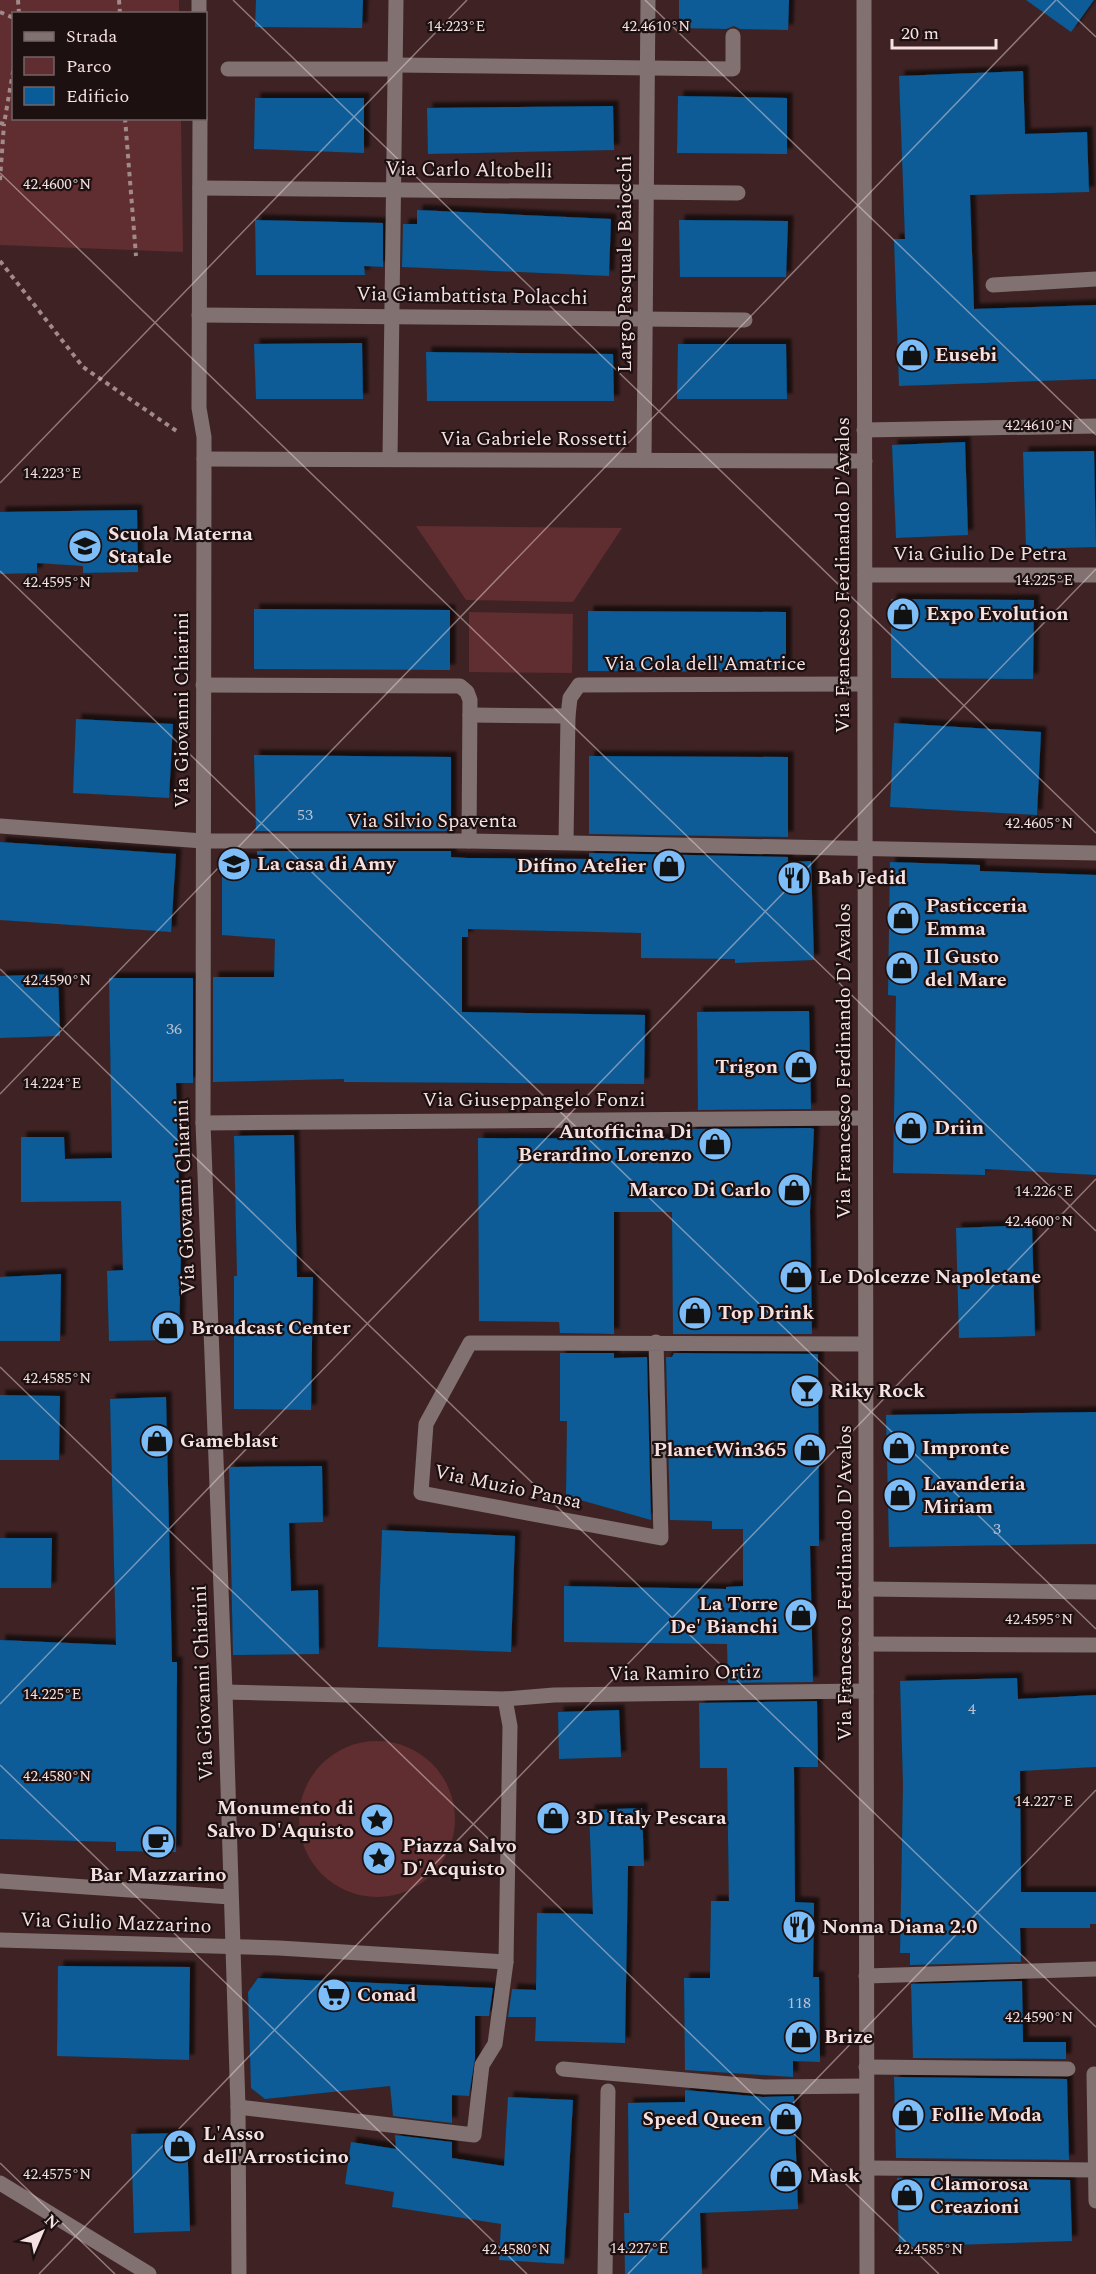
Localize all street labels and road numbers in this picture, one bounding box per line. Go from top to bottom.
street label: Via Carlo Altobelli [385,154,553,186]
street label: Largo Pasquale Baiocchi [610,155,640,373]
street label: Via Giambattista Polacchi [356,279,588,313]
street label: Via Francesco Ferdinando D'Avalos [828,417,858,733]
street label: Via Gabriele Rossetti [440,424,628,454]
street label: Via Giulio De Petra [893,539,1067,569]
street label: Via Giovanni Chiarini [167,612,197,808]
street label: Via Cola dell'Amatrice [604,649,806,679]
street label: Via Silvio Spaventa [347,806,517,836]
street label: Via Francesco Ferdinando D'Avalos [829,903,859,1219]
street label: Via Giuseppangelo Fonzi [422,1085,646,1115]
street label: Via Giovanni Chiarini [167,1098,203,1296]
street label: Via Francesco Ferdinando D'Avalos [830,1425,860,1741]
street label: Via Muzio Pansa [431,1457,585,1517]
street label: Via Giovanni Chiarini [185,1584,221,1782]
street label: Via Ramiro Ortiz [608,1657,762,1689]
street label: Via Giulio Mazzarino [20,1905,212,1941]

